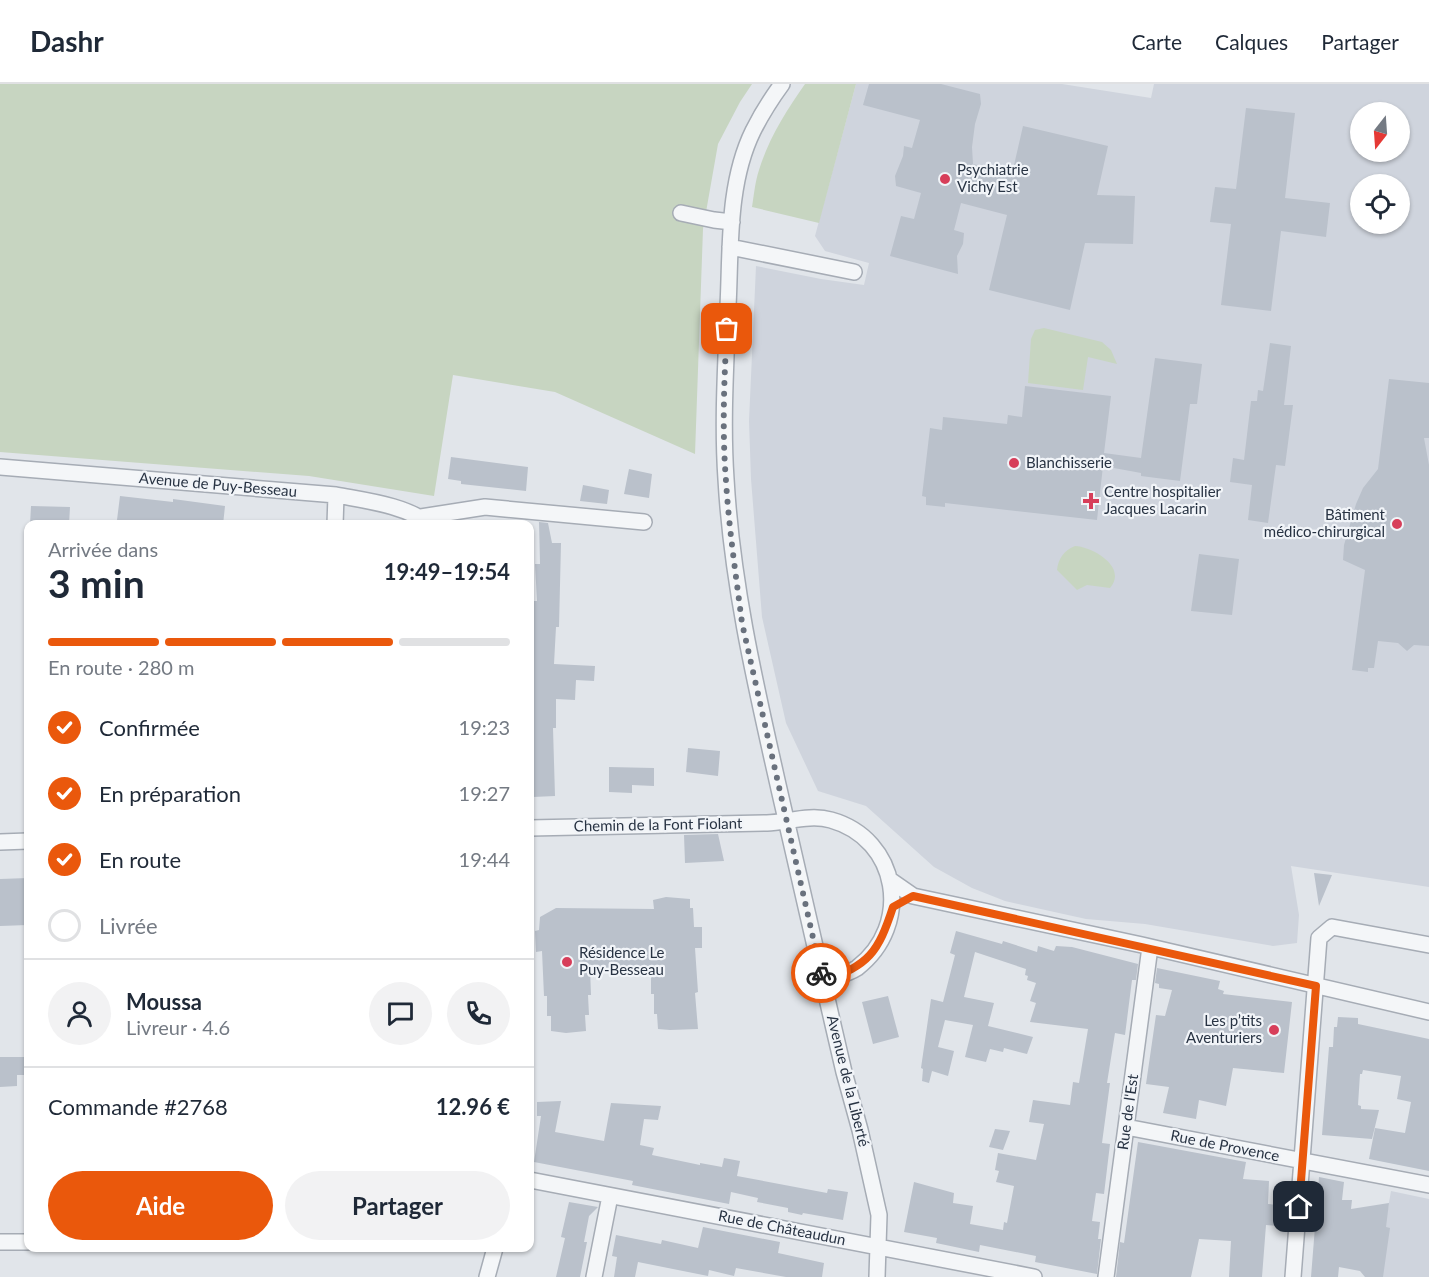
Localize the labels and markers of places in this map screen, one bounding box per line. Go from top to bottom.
place label: Psychiatrie Vichy Est [957,160,1029,195]
marker: Psychiatrie Vichy Est [938,172,952,186]
pin [701,303,752,354]
place label: Blanchisserie [1026,453,1112,471]
marker: Blanchisserie [1007,456,1021,470]
place label: Centre hospitalier Jacques Lacarin [1104,482,1222,517]
marker: Centre hospitalier Jacques Lacarin [1082,492,1100,510]
place label: Bâtiment médico-chirurgical [1264,505,1386,540]
marker: Bâtiment médico-chirurgical [1390,517,1404,531]
place label: Résidence Le Puy-Besseau [579,943,665,978]
marker: Résidence Le Puy-Besseau [560,955,574,969]
place label: Les p’tits Aventuriers [1186,1011,1262,1046]
marker: Les p’tits Aventuriers [1267,1023,1281,1037]
pin [1273,1181,1324,1232]

